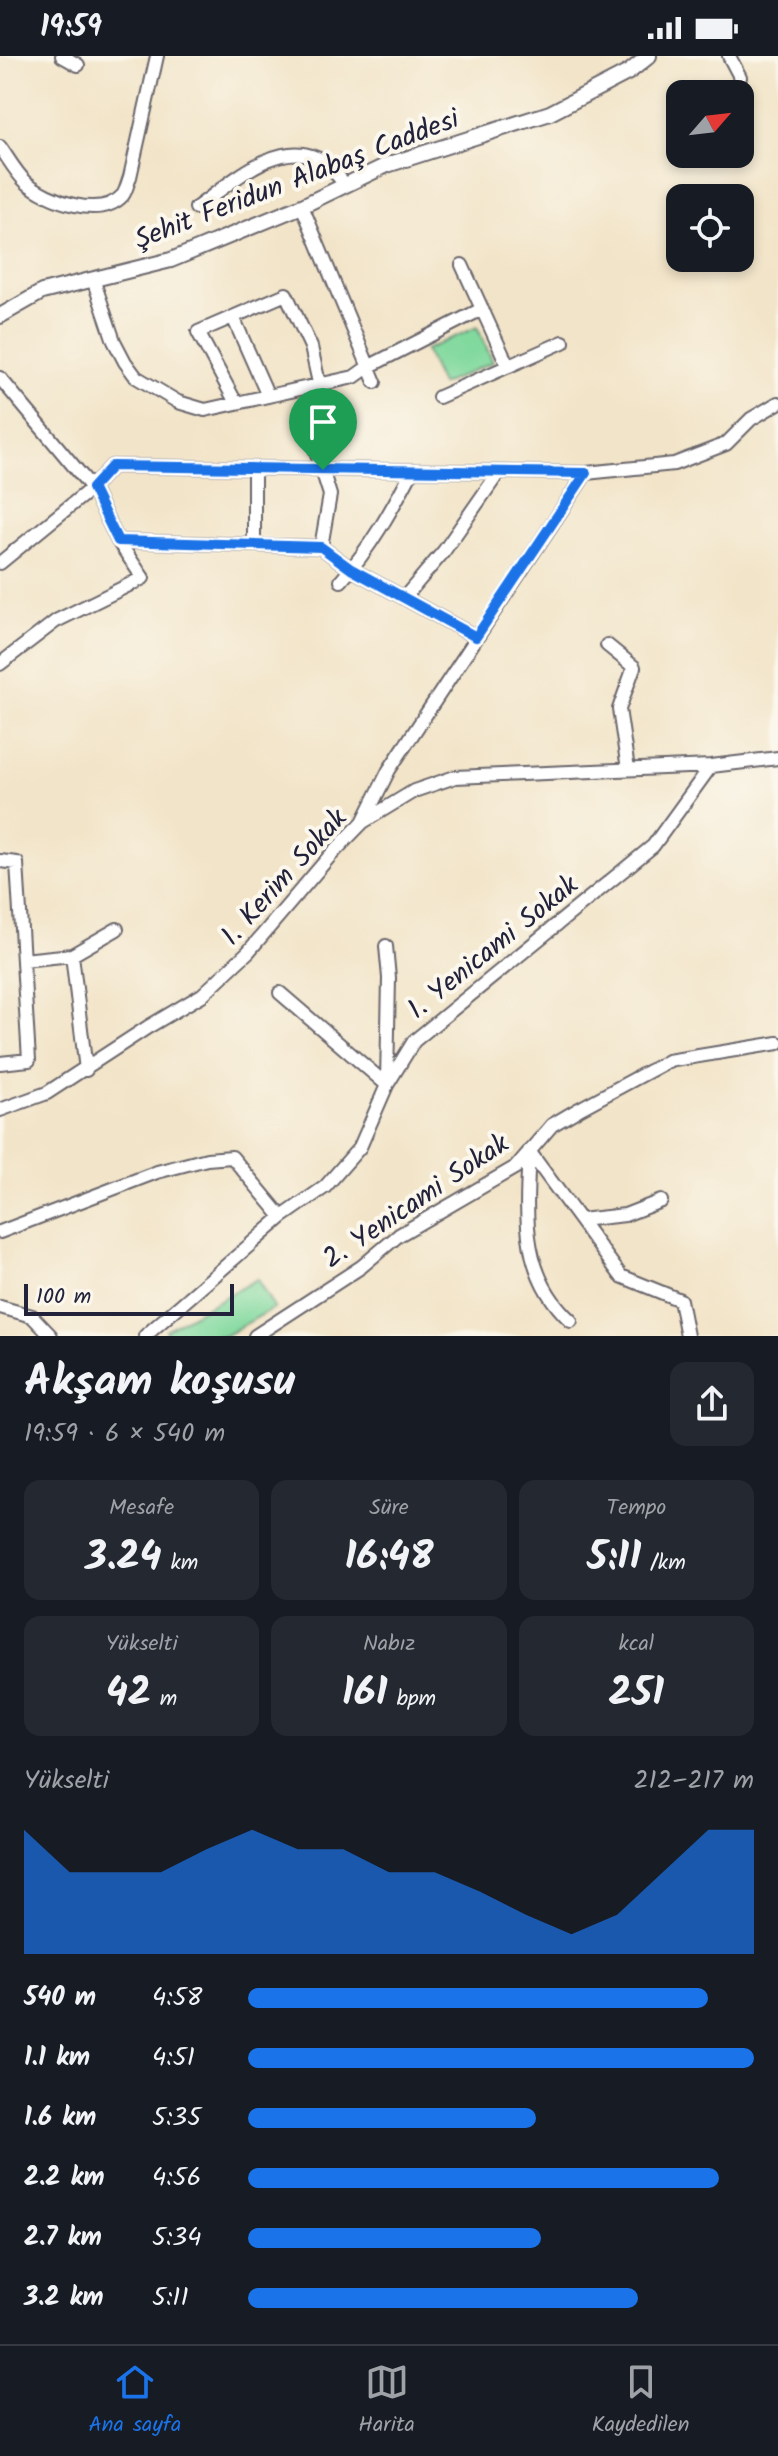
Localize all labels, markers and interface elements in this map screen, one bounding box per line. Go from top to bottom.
text: 19:59 [40,4,102,52]
north arrow [666,80,754,168]
map controls [666,80,754,272]
street label: Şehit Feridun Alabaş Caddesi [128,97,467,263]
button: locate [666,184,754,272]
pin [289,388,357,470]
icon: arrive [301,400,345,444]
street label: 1. Kerim Sokak [211,798,360,957]
street label: 1. Yenicami Sokak [398,864,590,1031]
street label: 2. Yenicami Sokak [314,1122,520,1281]
scale bar [24,1280,234,1316]
text: 100 m [36,1280,91,1315]
text: Akşam koşusu [24,1348,295,1418]
button: share [670,1362,754,1446]
text: 19:59 · 6 × 540 m [24,1413,225,1455]
text: Mesafe [109,1491,174,1526]
text: Süre [369,1491,409,1526]
text: Tempo [606,1491,666,1526]
text: 3.24 [85,1526,162,1590]
text: 16:48 [344,1526,433,1590]
text: 5:11 [587,1526,641,1590]
text: km [162,1546,198,1581]
text: /km [641,1546,686,1581]
text: Yükselti [106,1627,178,1662]
text: Nabız [363,1627,415,1662]
text: kcal [618,1627,654,1662]
text: 42 [106,1662,151,1726]
text: 161 [342,1662,388,1726]
text: 251 [609,1662,664,1726]
text: m [151,1682,177,1717]
text: bpm [388,1682,436,1717]
text: Yükselti [24,1760,109,1802]
text: 212–217 m [633,1760,754,1802]
text: 540 m [24,1977,96,2019]
text: 4:58 [152,1977,202,2019]
text: 1.1 km [24,2037,90,2079]
text: 4:51 [152,2037,195,2079]
text: 1.6 km [24,2097,96,2139]
text: 5:35 [152,2097,201,2139]
text: 2.2 km [24,2157,105,2199]
text: 4:56 [152,2157,201,2199]
text: 2.7 km [24,2217,102,2259]
text: 5:34 [152,2217,202,2259]
text: 3.2 km [24,2277,104,2319]
text: 5:11 [152,2277,189,2319]
tab: Ana sayfa [88,2360,181,2443]
tab: Harita [358,2360,415,2443]
tab: Kaydedilen [592,2360,689,2443]

